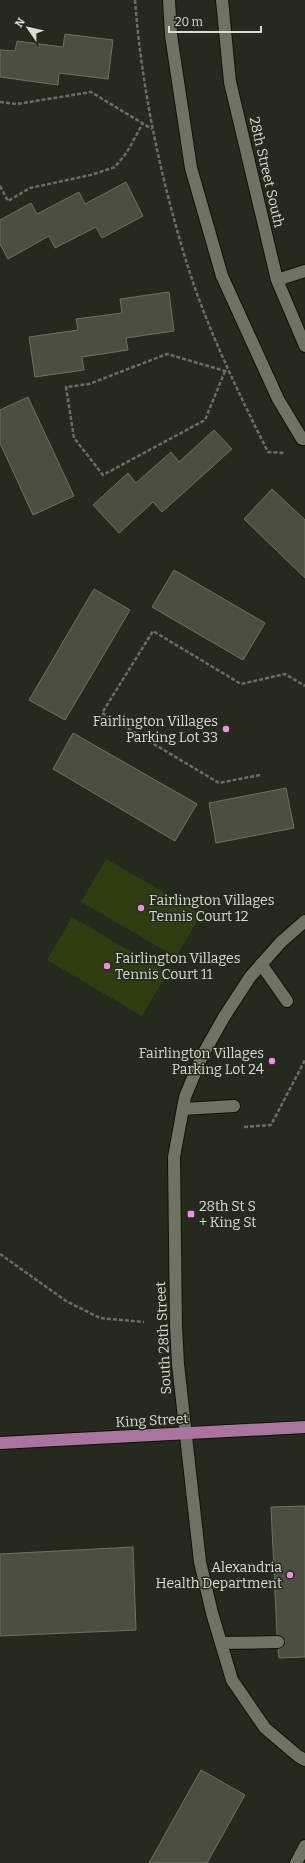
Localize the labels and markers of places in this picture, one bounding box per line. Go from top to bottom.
place label: Fairlington Villages Parking Lot 33 [93,713,218,746]
marker: Fairlington Villages Parking Lot 33 [221,724,231,734]
place label: Fairlington Villages Tennis Court 12 [149,892,274,925]
marker: Fairlington Villages Tennis Court 12 [136,903,146,913]
place label: Fairlington Villages Tennis Court 11 [115,950,240,983]
marker: Fairlington Villages Tennis Court 11 [102,961,112,971]
place label: Fairlington Villages Parking Lot 24 [139,1045,264,1078]
marker: Fairlington Villages Parking Lot 24 [267,1056,277,1066]
place label: 28th St S + King St [199,1198,256,1231]
marker: 28th St S + King St [186,1209,196,1219]
place label: Alexandria Health Department [155,1559,282,1592]
marker: Alexandria Health Department [285,1570,295,1580]

